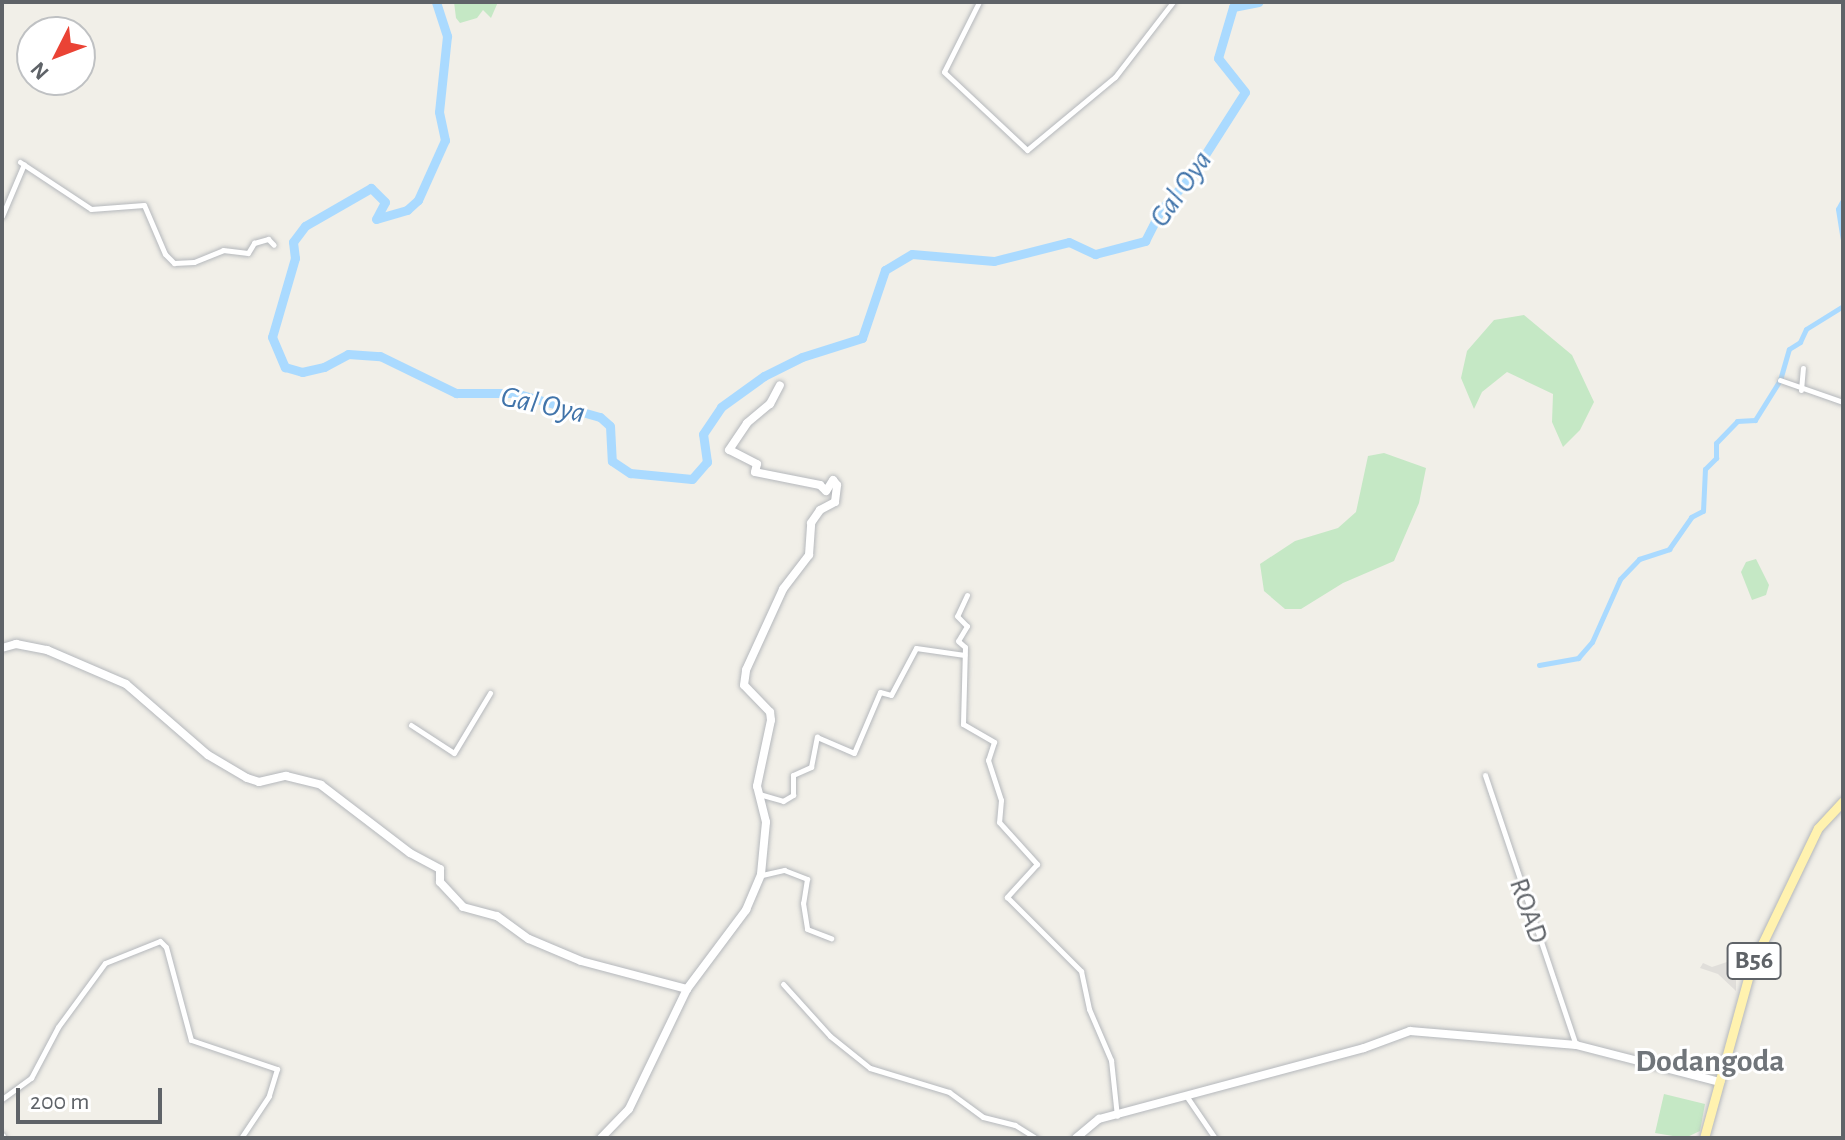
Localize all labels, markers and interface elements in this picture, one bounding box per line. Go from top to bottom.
north arrow [16,16,96,96]
text: N [26,58,53,84]
water label: Gal Oya [1142,144,1220,234]
water label: Gal Oya [498,379,588,431]
street label: ROAD [1501,874,1555,948]
road number: B56 [1726,939,1782,983]
district label: Dodangoda [1635,1042,1785,1080]
scale bar [20,1072,166,1122]
text: 200 m [30,1090,89,1114]

